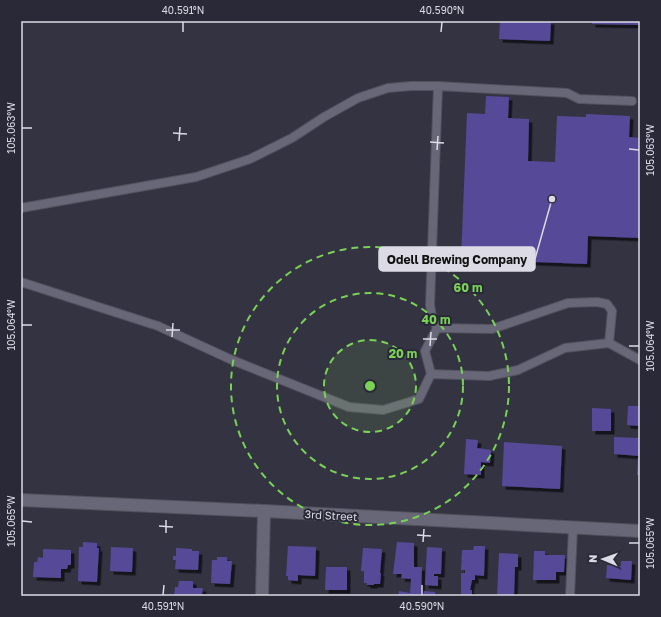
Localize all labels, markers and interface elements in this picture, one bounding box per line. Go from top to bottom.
text: 40.591°N [162,4,204,16]
text: 40.590°N [420,4,464,16]
text: 105.063°W [5,102,17,154]
text: 105.063°W [644,124,656,176]
callout: Odell Brewing Company [379,247,535,271]
text: Odell Brewing Company [387,252,528,267]
text: 60 m [454,280,482,295]
text: 105.064°W [5,299,17,351]
text: 40 m [422,312,450,327]
text: 105.064°W [644,320,656,372]
text: 20 m [389,346,417,361]
centre of rings [363,379,377,393]
text: 105.065°W [5,495,17,547]
street label: 3rd Street [304,507,358,523]
text: 105.065°W [644,517,656,569]
north arrow [583,539,623,579]
text: N [586,554,599,563]
text: 40.591°N [142,600,184,612]
text: 40.590°N [400,600,444,612]

